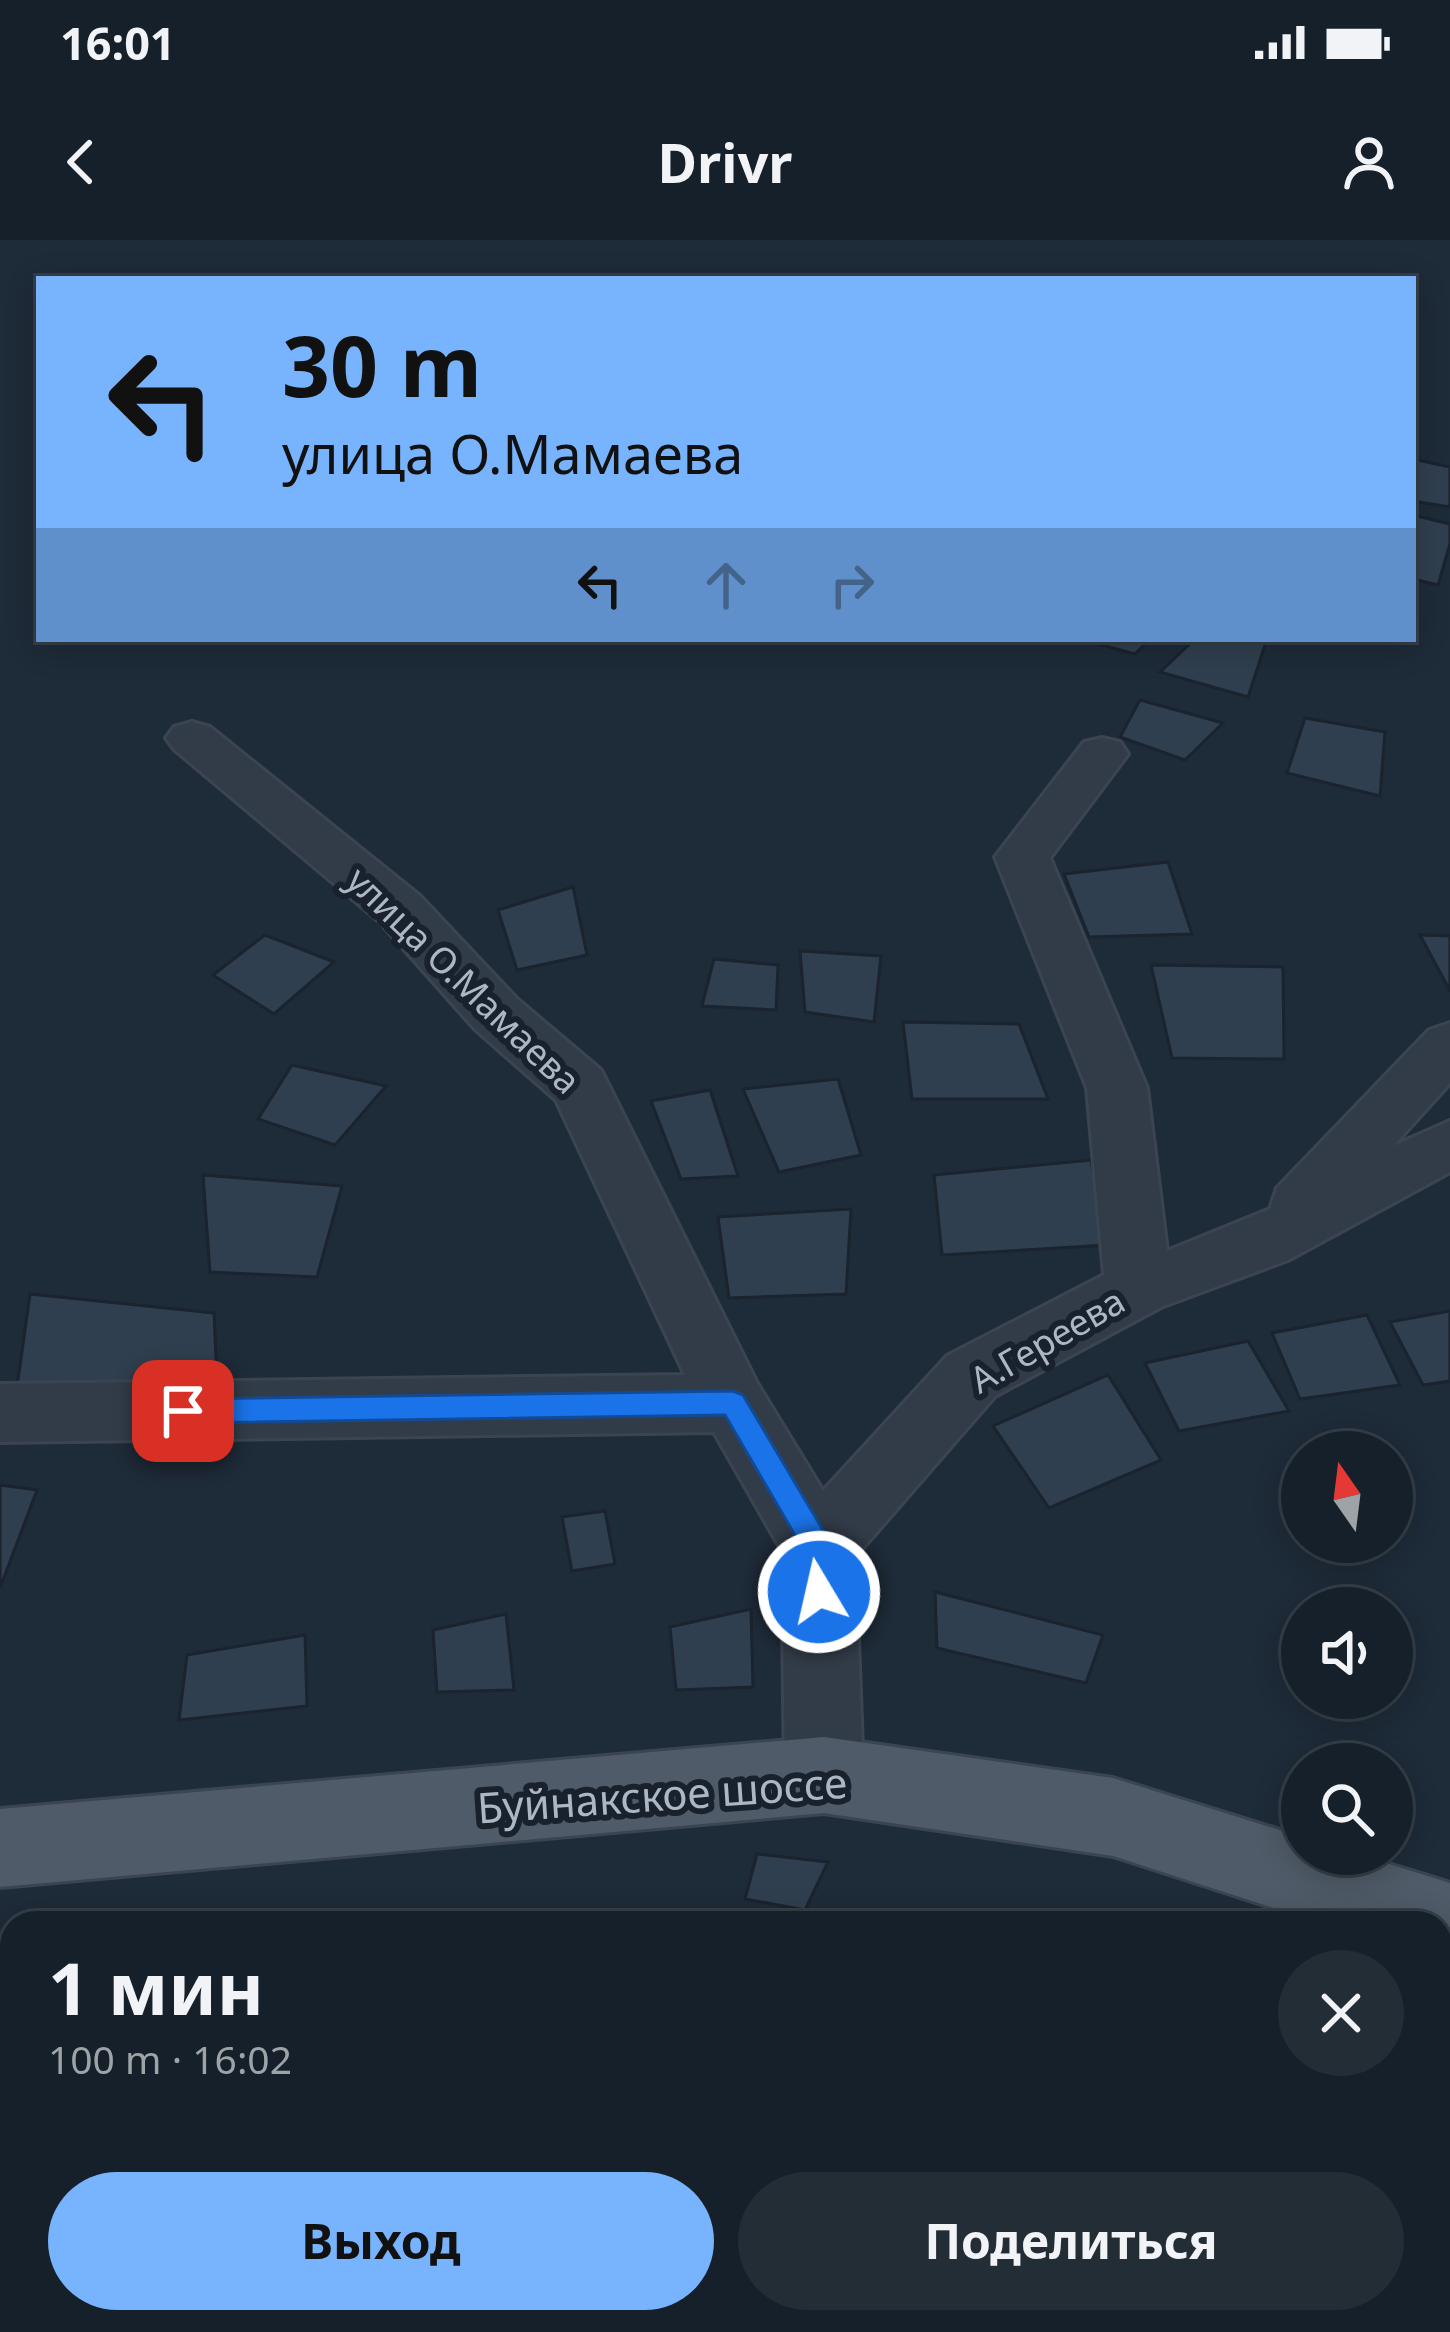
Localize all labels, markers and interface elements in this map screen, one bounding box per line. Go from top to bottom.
text: 16:01 [60,12,176,73]
text: Drivr [658,125,792,199]
icon: back [48,129,114,195]
icon: person [1336,129,1402,195]
text: 30 m [282,307,482,422]
icon: left [84,324,240,480]
text: улица О.Мамаева [282,416,743,490]
icon: left [567,552,633,618]
icon: ahead [693,552,759,618]
icon: right [819,552,885,618]
street label: улица О.Мамаева [336,856,592,1104]
street label: A.Гереева [961,1276,1133,1404]
pin [132,1360,234,1462]
icon: arrive [150,1378,216,1444]
north arrow [1281,1431,1413,1563]
map controls [1281,1431,1413,1875]
position arrow [756,1529,882,1655]
button: sound [1281,1587,1413,1719]
button: search [1281,1743,1413,1875]
street label: Буйнакское шоссе [475,1753,849,1835]
text: 1 мин [48,1938,264,2036]
button: close [1278,1950,1404,2076]
text: 100 m · 16:02 [48,2032,292,2085]
button: Выход [48,2172,714,2310]
button: Поделиться [738,2172,1404,2310]

